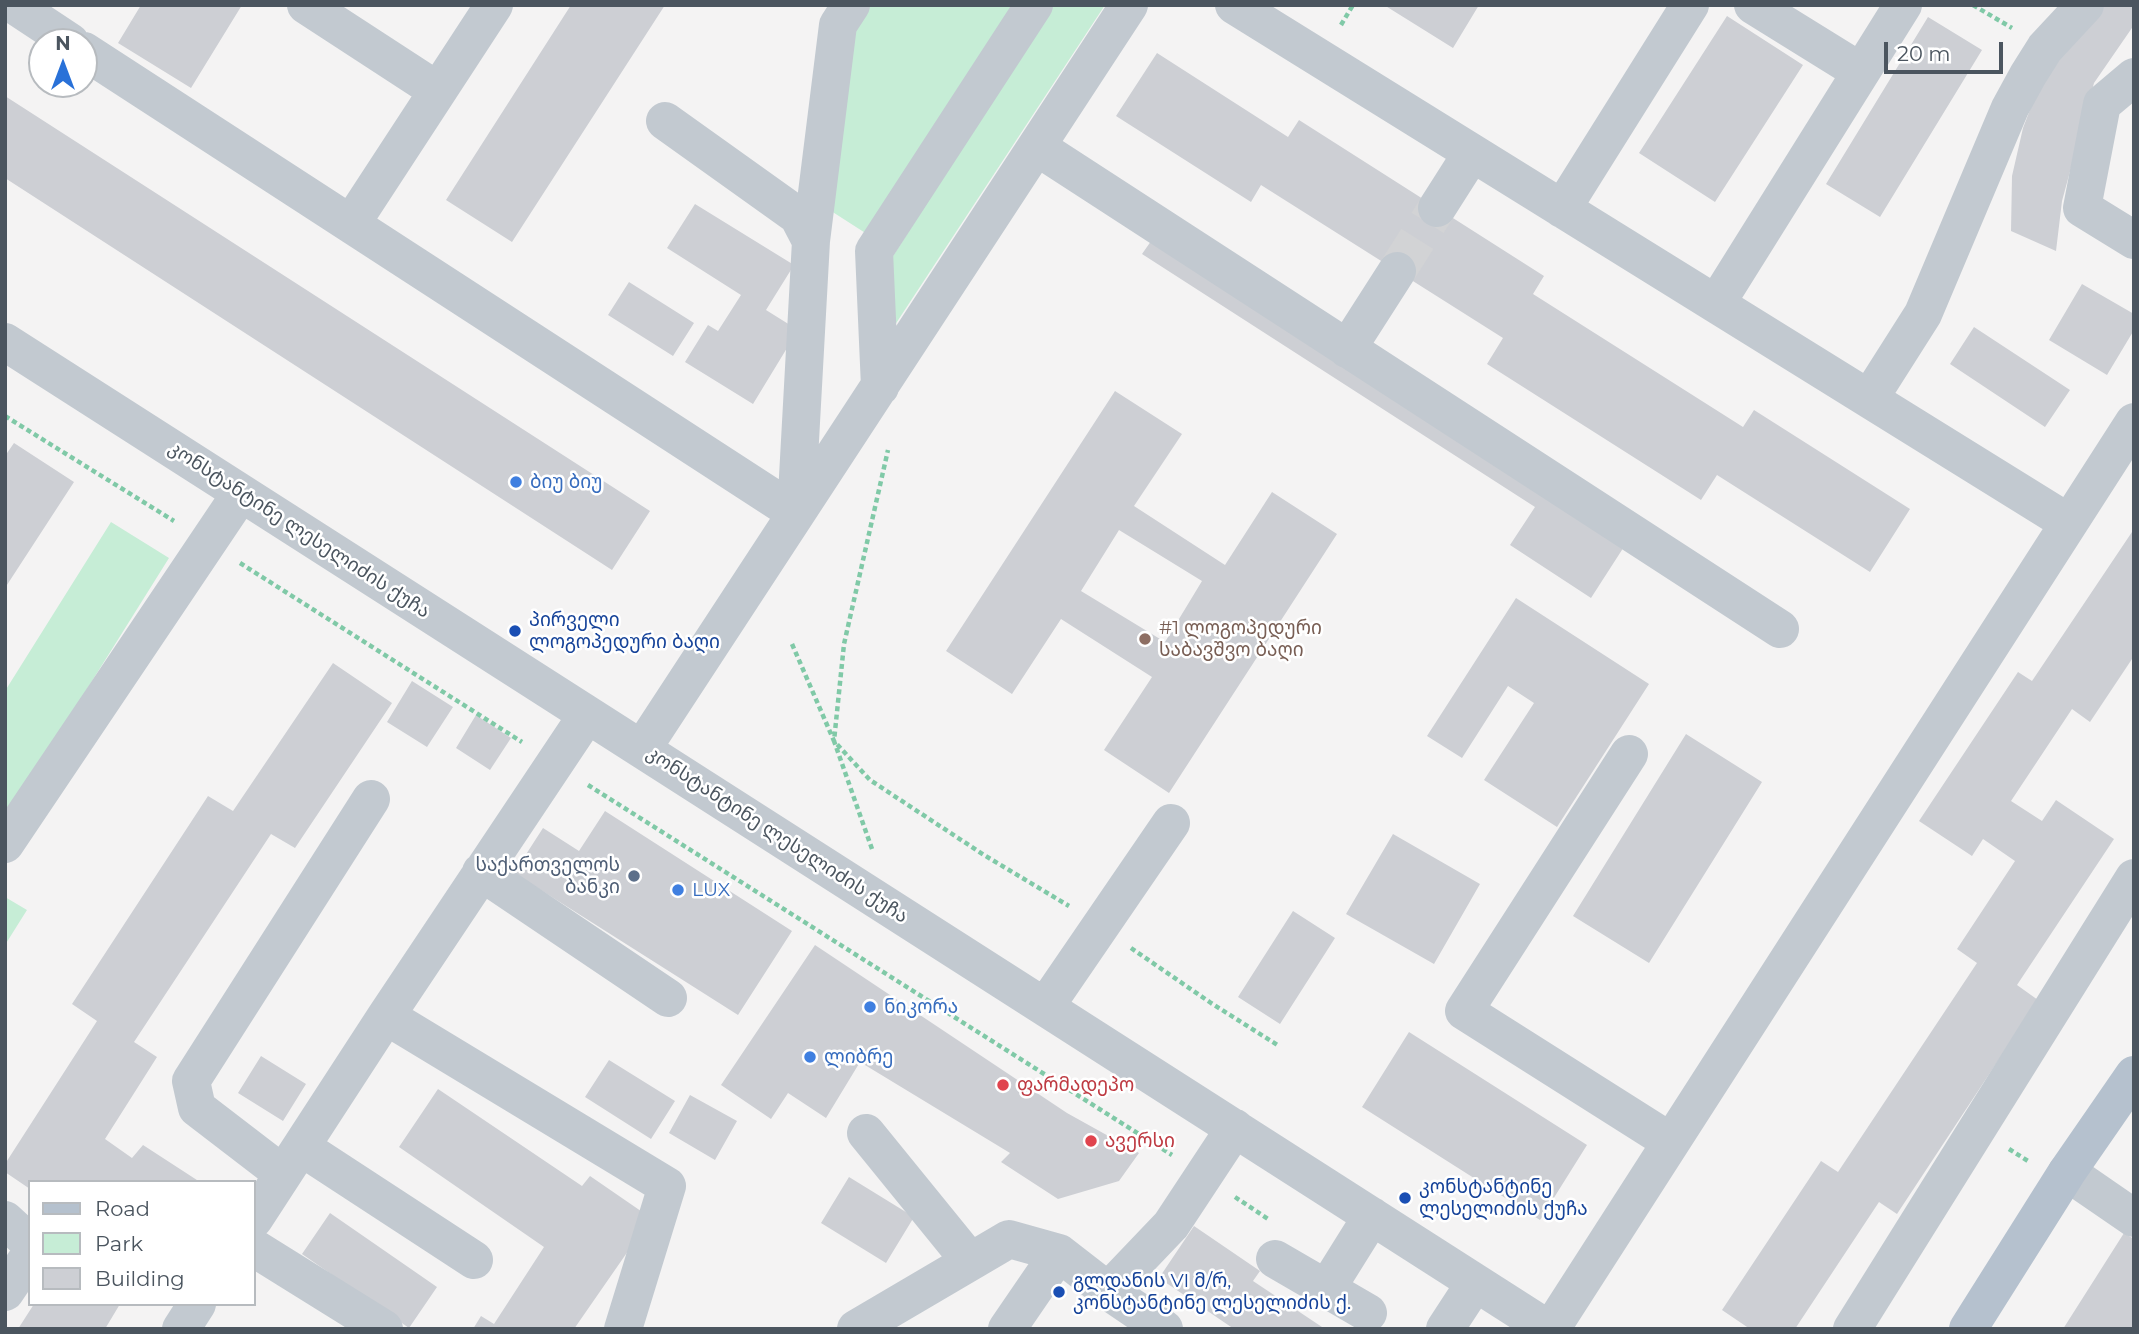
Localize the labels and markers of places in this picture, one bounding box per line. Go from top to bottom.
place label: ბიუ ბიუ [530,471,602,493]
marker: ბიუ ბიუ [508,474,524,490]
place label: პირველი ლოგოპედური ბაღი [529,609,720,653]
place label: #1 ლოგოპედური საბავშვო ბაღი [1159,617,1322,661]
marker: პირველი ლოგოპედური ბაღი [507,623,523,639]
marker: #1 ლოგოპედური საბავშვო ბაღი [1137,631,1153,647]
place label: საქართველოს ბანკი [475,854,620,898]
marker: საქართველოს ბანკი [626,868,642,884]
place label: LUX [692,879,730,901]
marker: LUX [670,882,686,898]
place label: ნიკორა [884,996,958,1018]
marker: ნიკორა [862,999,878,1015]
place label: ლიბრე [824,1046,893,1068]
marker: ლიბრე [802,1049,818,1065]
place label: ფარმადეპო [1017,1074,1134,1096]
marker: ფარმადეპო [995,1077,1011,1093]
place label: ავერსი [1105,1130,1175,1152]
marker: ავერსი [1083,1133,1099,1149]
place label: კონსტანტინე ლესელიძის ქუჩა [1419,1176,1588,1220]
marker: კონსტანტინე ლესელიძის ქუჩა [1397,1190,1413,1206]
place label: გლდანის VI მ/რ, კონსტანტინე ლესელიძის ქ. [1073,1270,1351,1314]
marker: გლდანის VI მ/რ, კონსტანტინე ლესელიძის ქ. [1051,1284,1067,1300]

